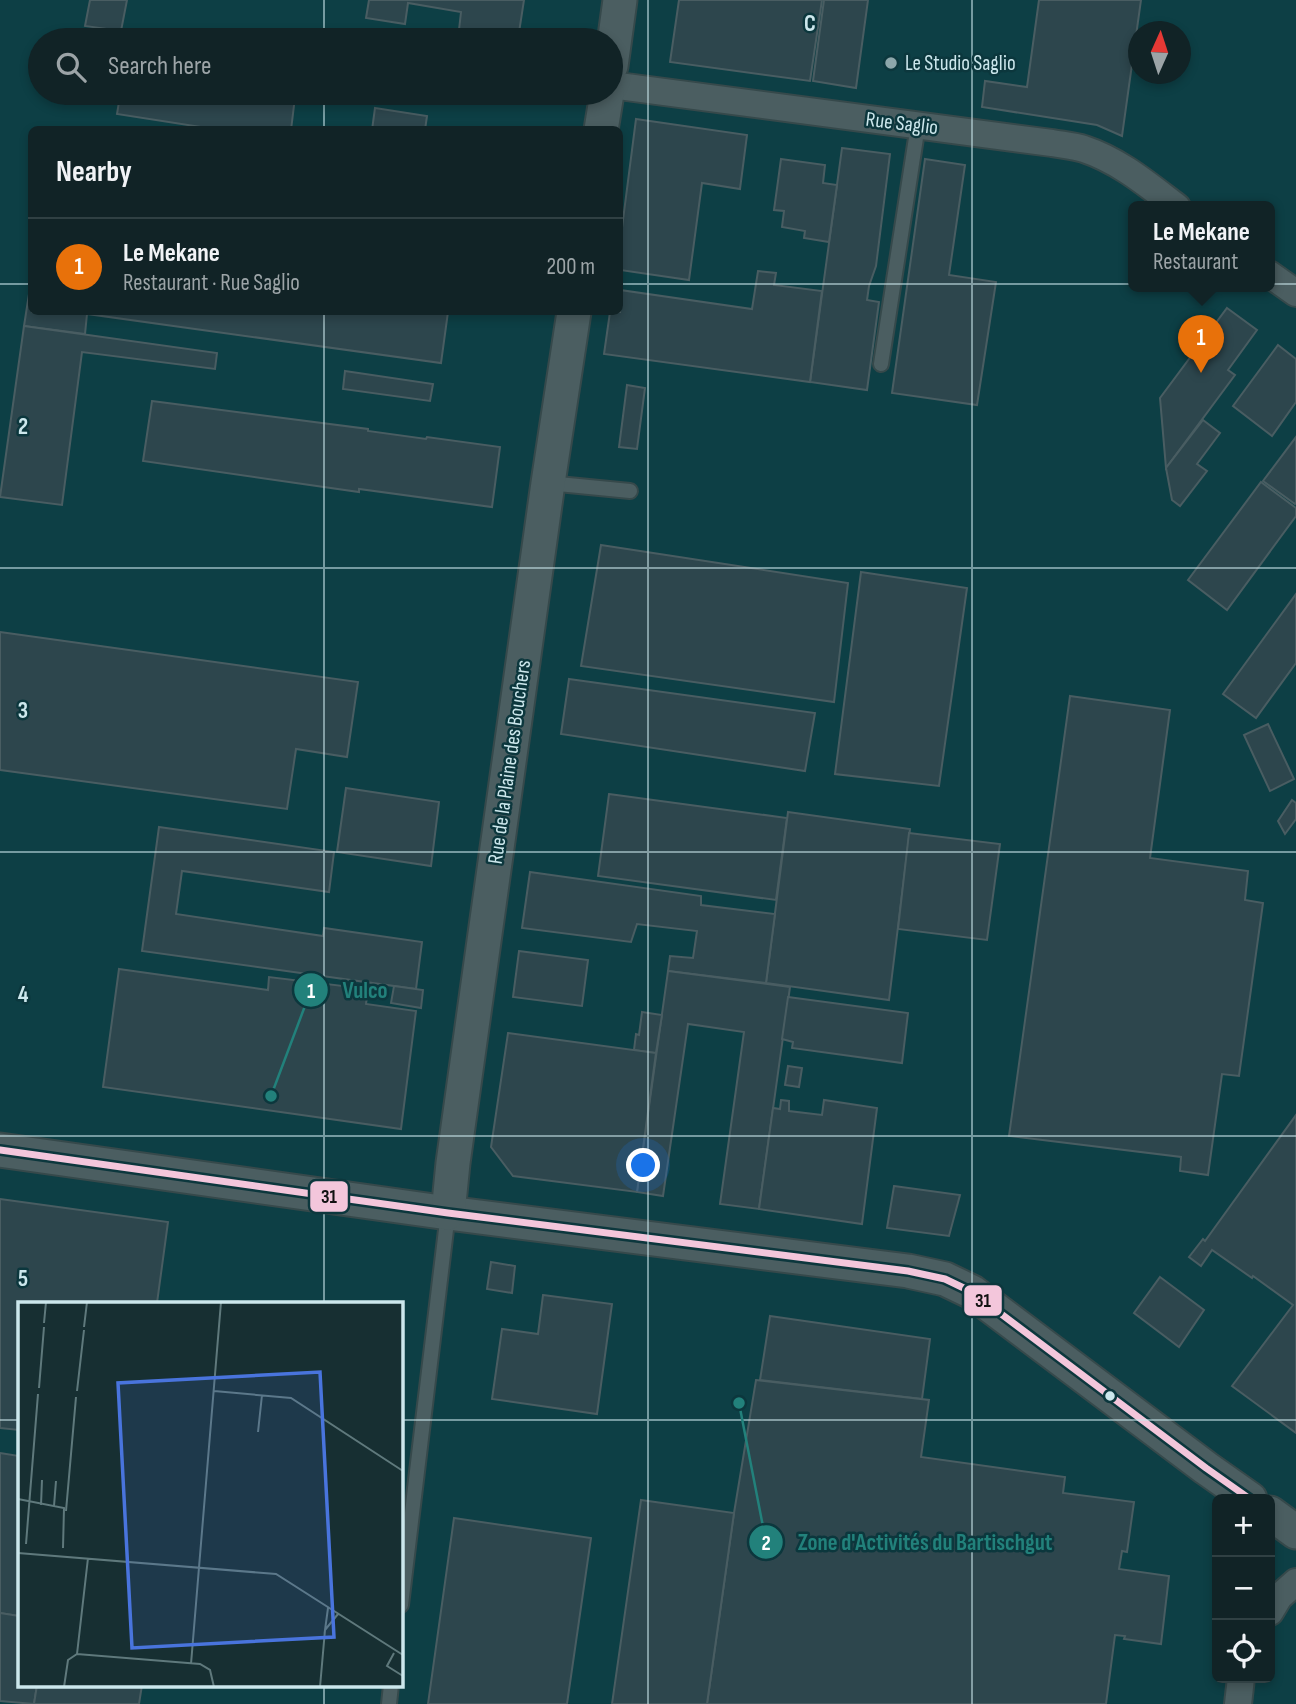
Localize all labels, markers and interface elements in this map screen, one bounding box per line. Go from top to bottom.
text: C [804,10,816,38]
north arrow [1128,21,1191,84]
search box [28,28,623,105]
icon: search [52,48,90,86]
text: Search here [108,51,211,82]
place label: Le Studio Saglio [905,51,1016,76]
marker: Le Studio Saglio [883,55,899,71]
street label: Rue Saglio [864,107,940,140]
text: Nearby [56,154,132,190]
popup [1128,201,1275,292]
text: Le Mekane [1153,217,1250,248]
text: Le Mekane [123,238,220,269]
text: Restaurant [1153,248,1238,276]
text: 1 [74,253,84,281]
text: 200 m [547,253,595,281]
text: Restaurant · Rue Saglio [123,269,300,297]
pin: 1 [1178,315,1224,373]
text: 2 [18,413,28,441]
street label: Rue de la Plaine des Bouchers [483,659,536,866]
text: 3 [18,697,28,725]
callout: Vulco [293,968,401,1012]
text: Vulco [342,977,388,1005]
text: 1 [307,979,315,1004]
text: 4 [18,981,29,1009]
your location [626,1148,660,1182]
line badge: 31 [309,1180,349,1213]
text: 31 [321,1186,338,1209]
text: 5 [18,1265,28,1293]
line badge: 31 [963,1284,1003,1317]
text: 31 [975,1290,992,1313]
inset map [18,1302,402,1686]
unlabelled marker [1103,1389,1117,1403]
map controls [1212,1494,1275,1683]
button: + [1212,1494,1275,1557]
callout: Zone d'Activités du Bartischgut [749,1520,1066,1564]
text: Zone d'Activités du Bartischgut [798,1529,1053,1557]
text: 2 [761,1531,771,1556]
button: − [1212,1557,1275,1620]
button: locate [1212,1620,1275,1683]

